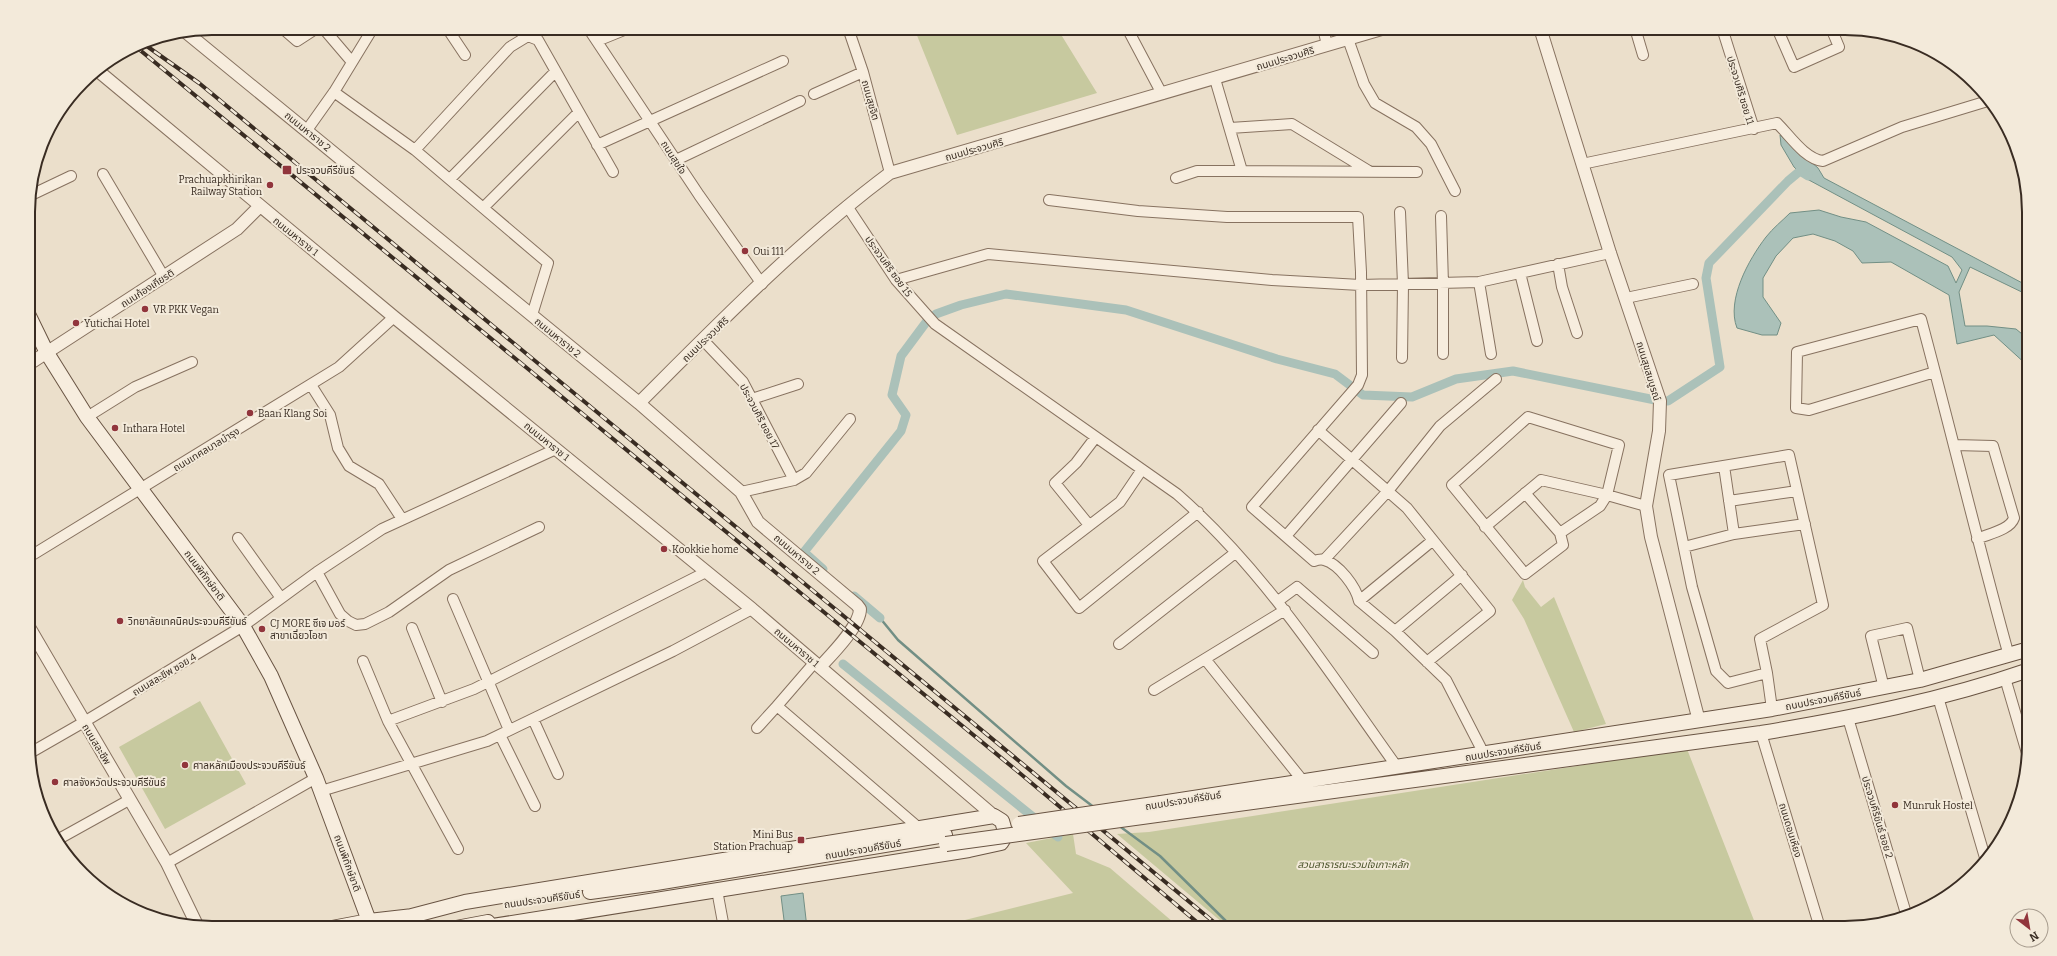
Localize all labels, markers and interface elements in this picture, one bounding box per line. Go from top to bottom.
street label: ถนนประจวบศิริ [1255,44,1316,73]
street label: ประจวบศิริ ซอย 11 [1724,55,1756,126]
street label: ถนนสุขจิต [859,79,881,122]
street label: ถนนมหาราช 2 [282,109,333,154]
street label: ถนนประจวบศิริ [944,136,1005,164]
street label: ถนนสุขใจ [658,139,688,176]
marker: ประจวบคีรีขันธ์ [281,164,293,176]
place label: ประจวบคีรีขันธ์ [296,165,355,177]
place label: Prachuapkhirikan Railway Station [179,174,263,198]
marker: Prachuapkhirikan Railway Station [265,180,275,190]
street label: ถนนมหาราช 1 [270,215,320,259]
street label: ประจวบศิริ ซอย 15 [862,234,914,299]
marker: Oui 111 [740,246,750,256]
place label: Oui 111 [753,246,784,258]
street label: ถนนก้องเกียรติ [118,267,177,311]
marker: VR PKK Vegan [140,304,150,314]
place label: VR PKK Vegan [153,304,219,316]
street label: ถนนประจวบศิริ [680,314,732,365]
street label: ถนนมหาราช 2 [532,315,583,360]
marker: Yutichai Hotel [71,318,81,328]
place label: Yutichai Hotel [84,318,150,330]
street label: ถนนสุขสมบูรณ์ [1633,340,1663,402]
street label: ประจวบศิริ ซอย 17 [737,382,781,451]
marker: Baan Klang Soi [245,408,255,418]
place label: Baan Klang Soi [258,408,327,420]
street label: ถนนมหาราช 1 [521,420,571,464]
marker: Inthara Hotel [110,423,120,433]
place label: Inthara Hotel [123,423,185,435]
street label: ถนนเทศลบาลบำรุง [171,425,242,474]
street label: ถนนมหาราช 2 [771,532,822,577]
marker: Kookkie home [659,544,669,554]
place label: Kookkie home [672,544,739,556]
street label: ถนนพิทักษ์ชาติ [181,548,227,603]
marker: วิทยาลัยเทคนิคประจวบคีรีขันธ์ [115,616,125,626]
place label: วิทยาลัยเทคนิคประจวบคีรีขันธ์ [127,616,247,628]
place label: CJ MORE ซีเจ มอร์ สาขาเฉี่ยวโอชา [270,618,346,642]
marker: CJ MORE ซีเจ มอร์ สาขาเฉี่ยวโอชา [257,624,267,634]
street label: ถนนมหาราช 1 [771,626,821,670]
street label: ถนนสละชีพ ซอย 4 [130,651,199,699]
street label: ถนนประจวบคีรีขันธ์ [1784,687,1862,713]
street label: ถนนสละชีพ [79,722,113,767]
street label: ถนนประจวบคีรีขันธ์ [1464,740,1542,764]
marker: ศาลหลักเมืองประจวบคีรีขันธ์ [180,760,190,770]
place label: ศาลหลักเมืองประจวบคีรีขันธ์ [193,760,306,772]
street label: ประจวบคีรีขันธ์ ซอย 2 [1859,775,1895,860]
marker: ศาลจังหวัดประจวบคีรีขันธ์ [50,777,60,787]
place label: ศาลจังหวัดประจวบคีรีขันธ์ [63,777,166,789]
street label: ถนนประจวบคีรีขันธ์ [1144,789,1222,813]
marker: Munruk Hostel [1890,800,1900,810]
place label: Munruk Hostel [1903,800,1973,812]
street label: ถนนดอนเหียง [1776,802,1804,859]
place label: Mini Bus Station Prachuap [713,829,793,853]
street label: ถนนพิทักษ์ชาติ [331,833,363,893]
marker: Mini Bus Station Prachuap [796,835,806,845]
street label: ถนนประจวบคีรีขันธ์ [824,837,902,863]
park label: สวนสาธารณะรวมใจเกาะหลัก [1297,859,1410,871]
street label: ถนนประจวบคีรีขันธ์ [503,889,581,911]
north arrow [2009,908,2049,948]
text: N [2026,928,2041,944]

